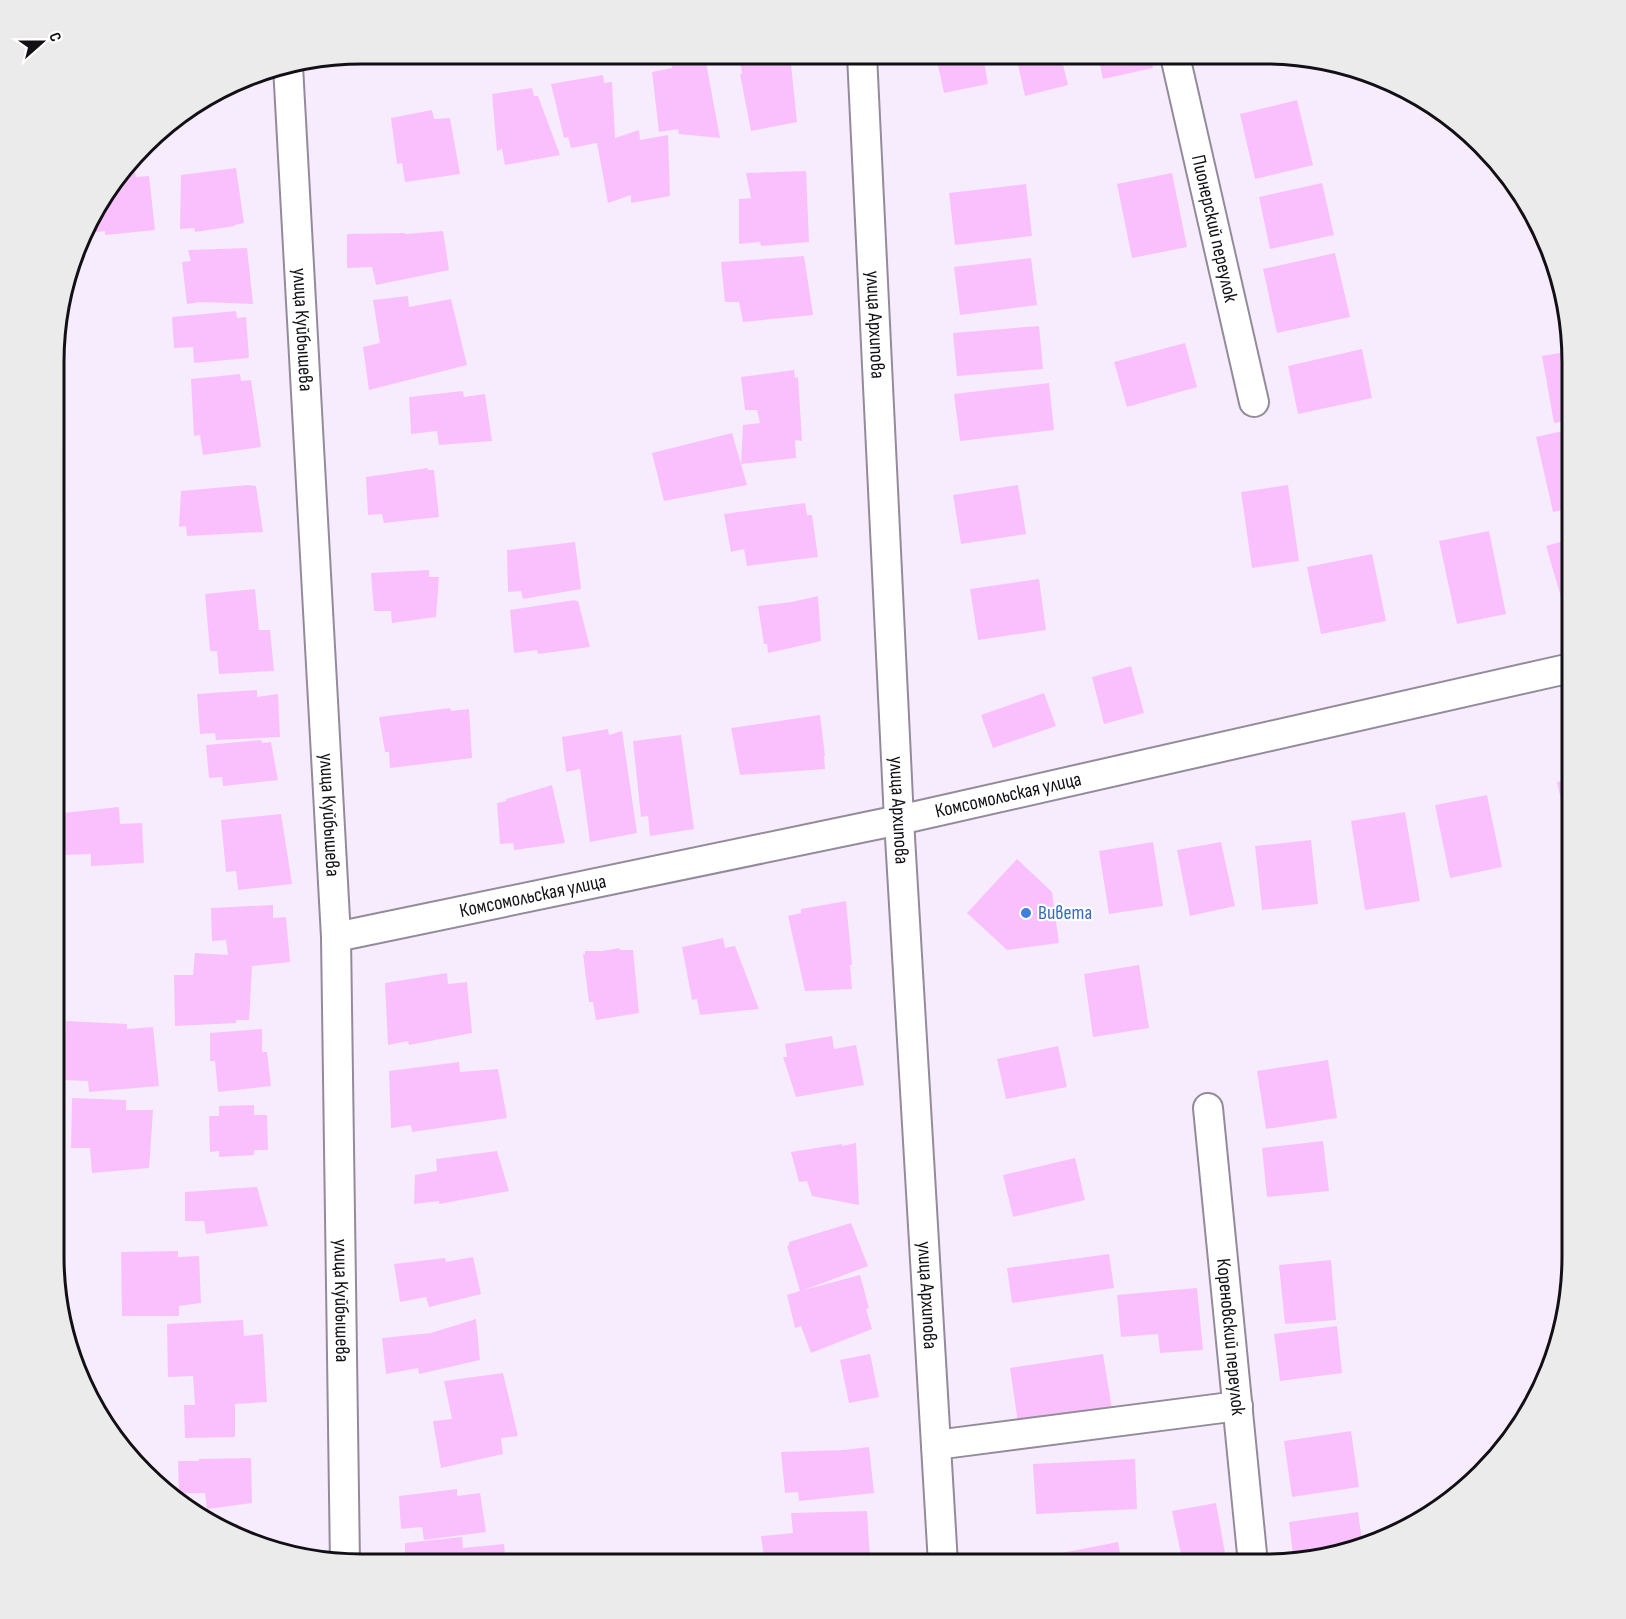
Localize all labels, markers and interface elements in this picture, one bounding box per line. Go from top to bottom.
north arrow [12,12,72,72]
text: С [44,30,65,44]
street label: Пионерский переулок [1186,153,1243,305]
street label: улица Куйбышева [287,267,318,392]
street label: улица Архипова [860,270,890,379]
street label: улица Куйбышева [314,753,345,877]
street label: улица Архипова [884,756,914,865]
street label: Комсомольская улица [933,767,1084,823]
street label: Комсомольская улица [457,869,608,923]
place label: Вивета [1038,901,1092,925]
marker: Вивета [1019,906,1033,920]
street label: улица Куйбышева [328,1239,354,1363]
street label: улица Архипова [912,1241,942,1350]
street label: Кореновский переулок [1211,1257,1250,1417]

